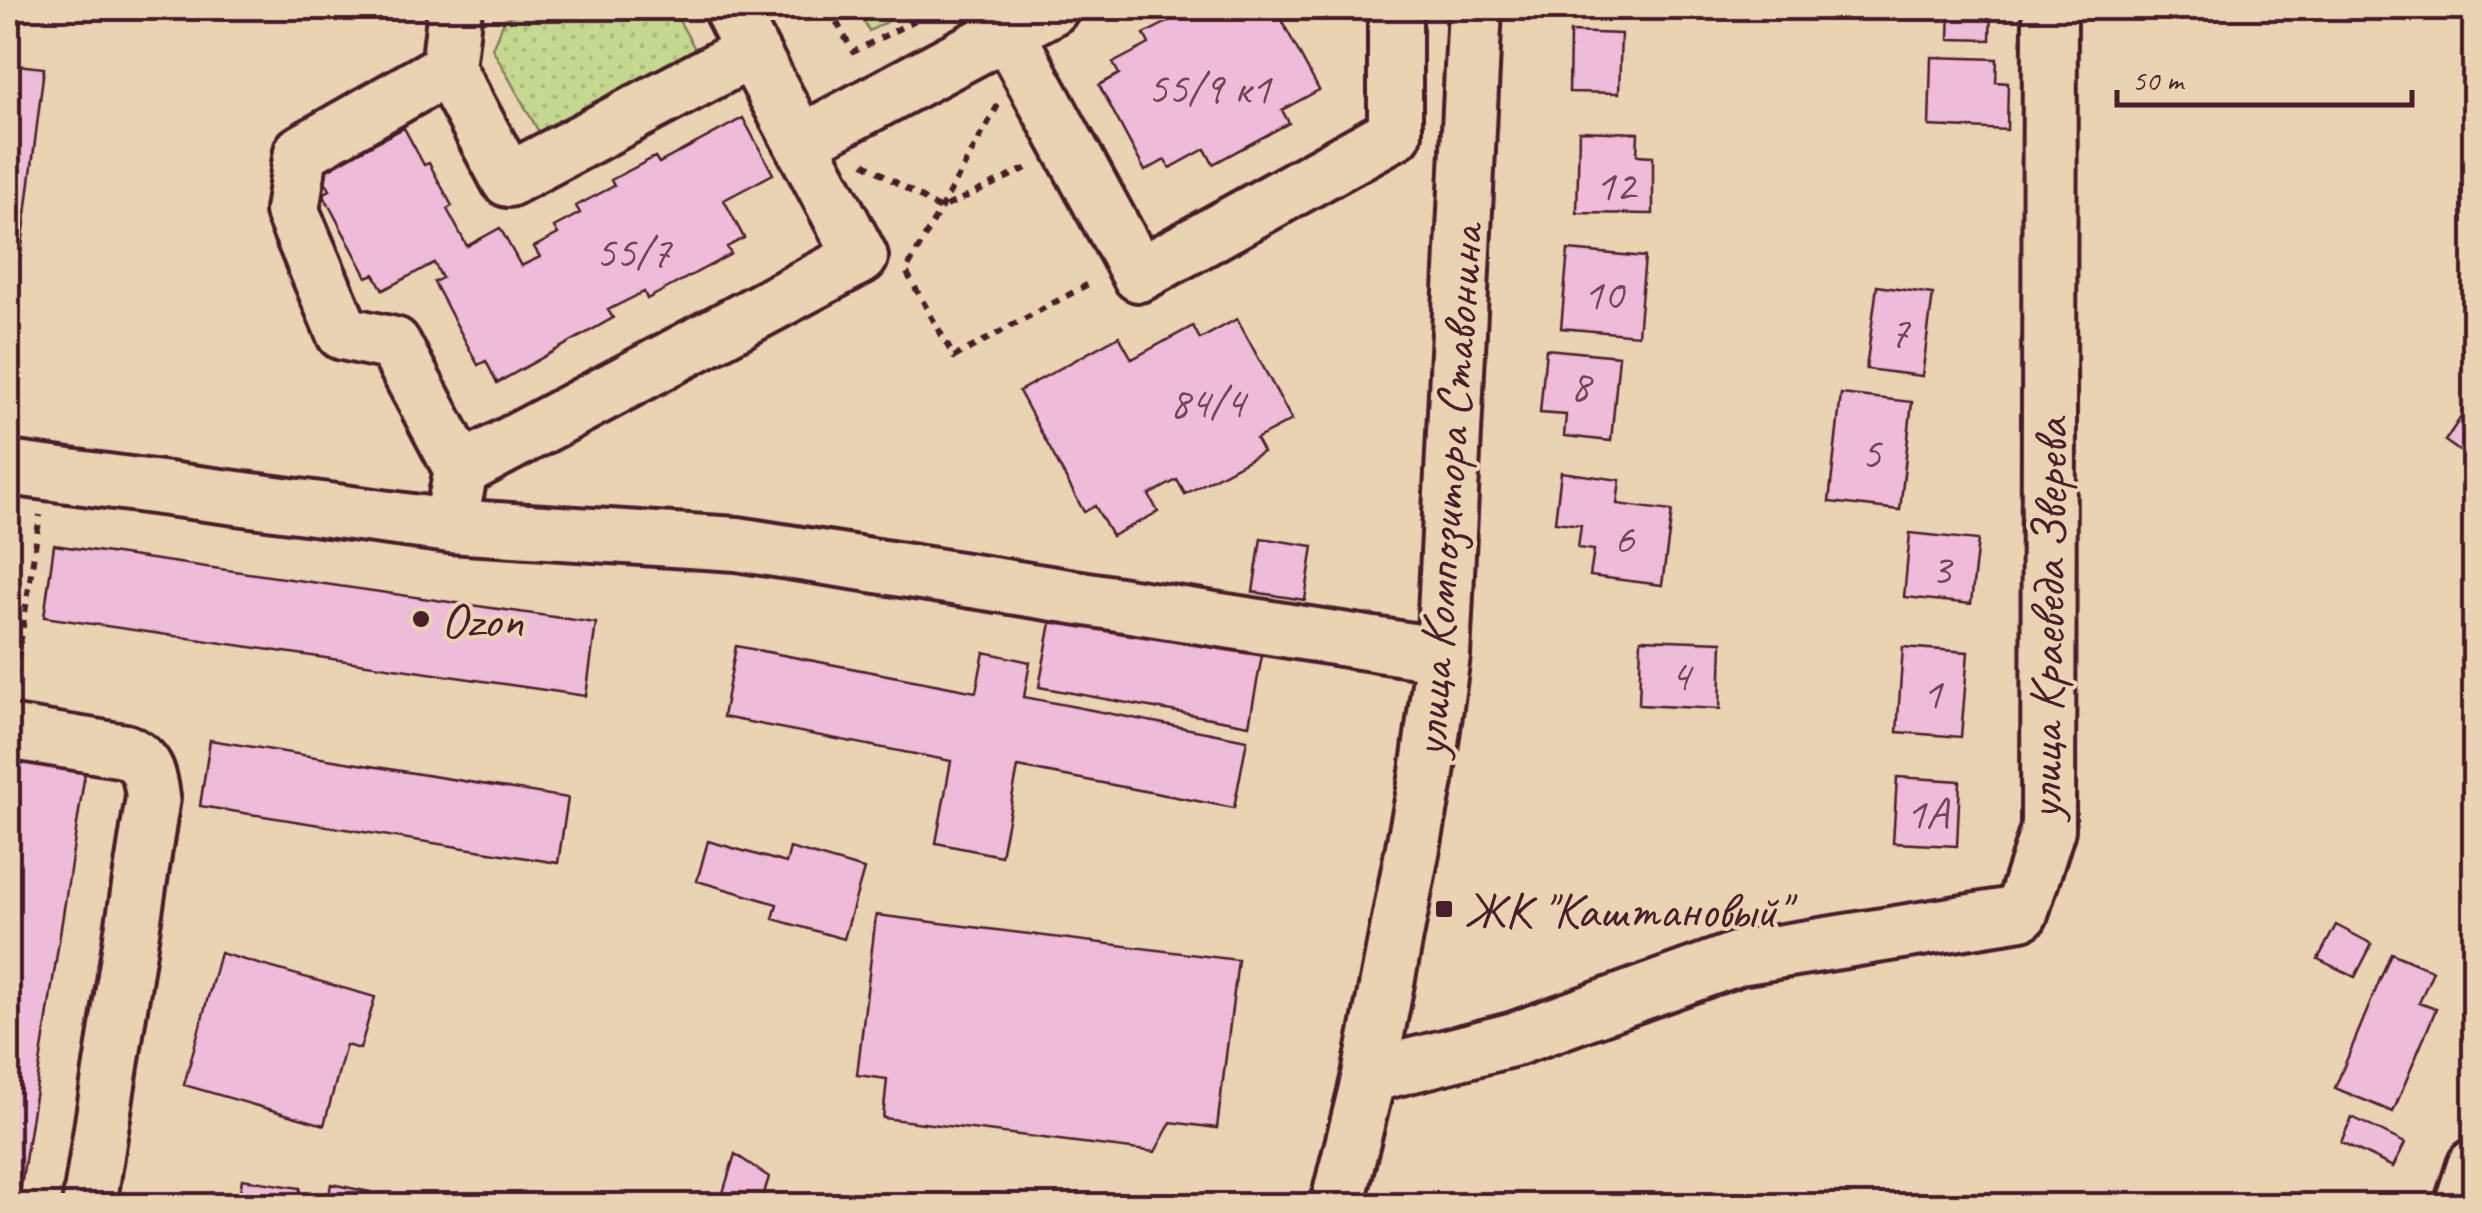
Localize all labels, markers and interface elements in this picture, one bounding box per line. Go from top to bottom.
scale bar [2117,45,2412,107]
house number: 55/9 к1 [1147,60,1273,117]
text: 50 m [2132,61,2185,99]
house number: 12 [1595,157,1639,214]
street label: улица Композитора Ставонина [1397,219,1498,762]
house number: 55/7 [595,224,674,281]
house number: 10 [1583,266,1626,323]
house number: 7 [1889,304,1912,361]
house number: 8 [1570,357,1594,414]
house number: 84/4 [1169,374,1249,431]
street label: улица Краеведа Зверева [2012,415,2083,823]
house number: 5 [1861,425,1884,482]
house number: 6 [1614,510,1636,567]
house number: 3 [1931,541,1954,598]
place label: Ozon [441,589,524,652]
marker: Ozon [410,608,432,630]
house number: 4 [1670,647,1694,704]
house number: 1 [1922,665,1945,722]
house number: 1А [1906,785,1951,842]
place label: ЖК "Каштановый" [1464,879,1797,942]
marker: ЖК "Каштановый" [1433,898,1455,920]

